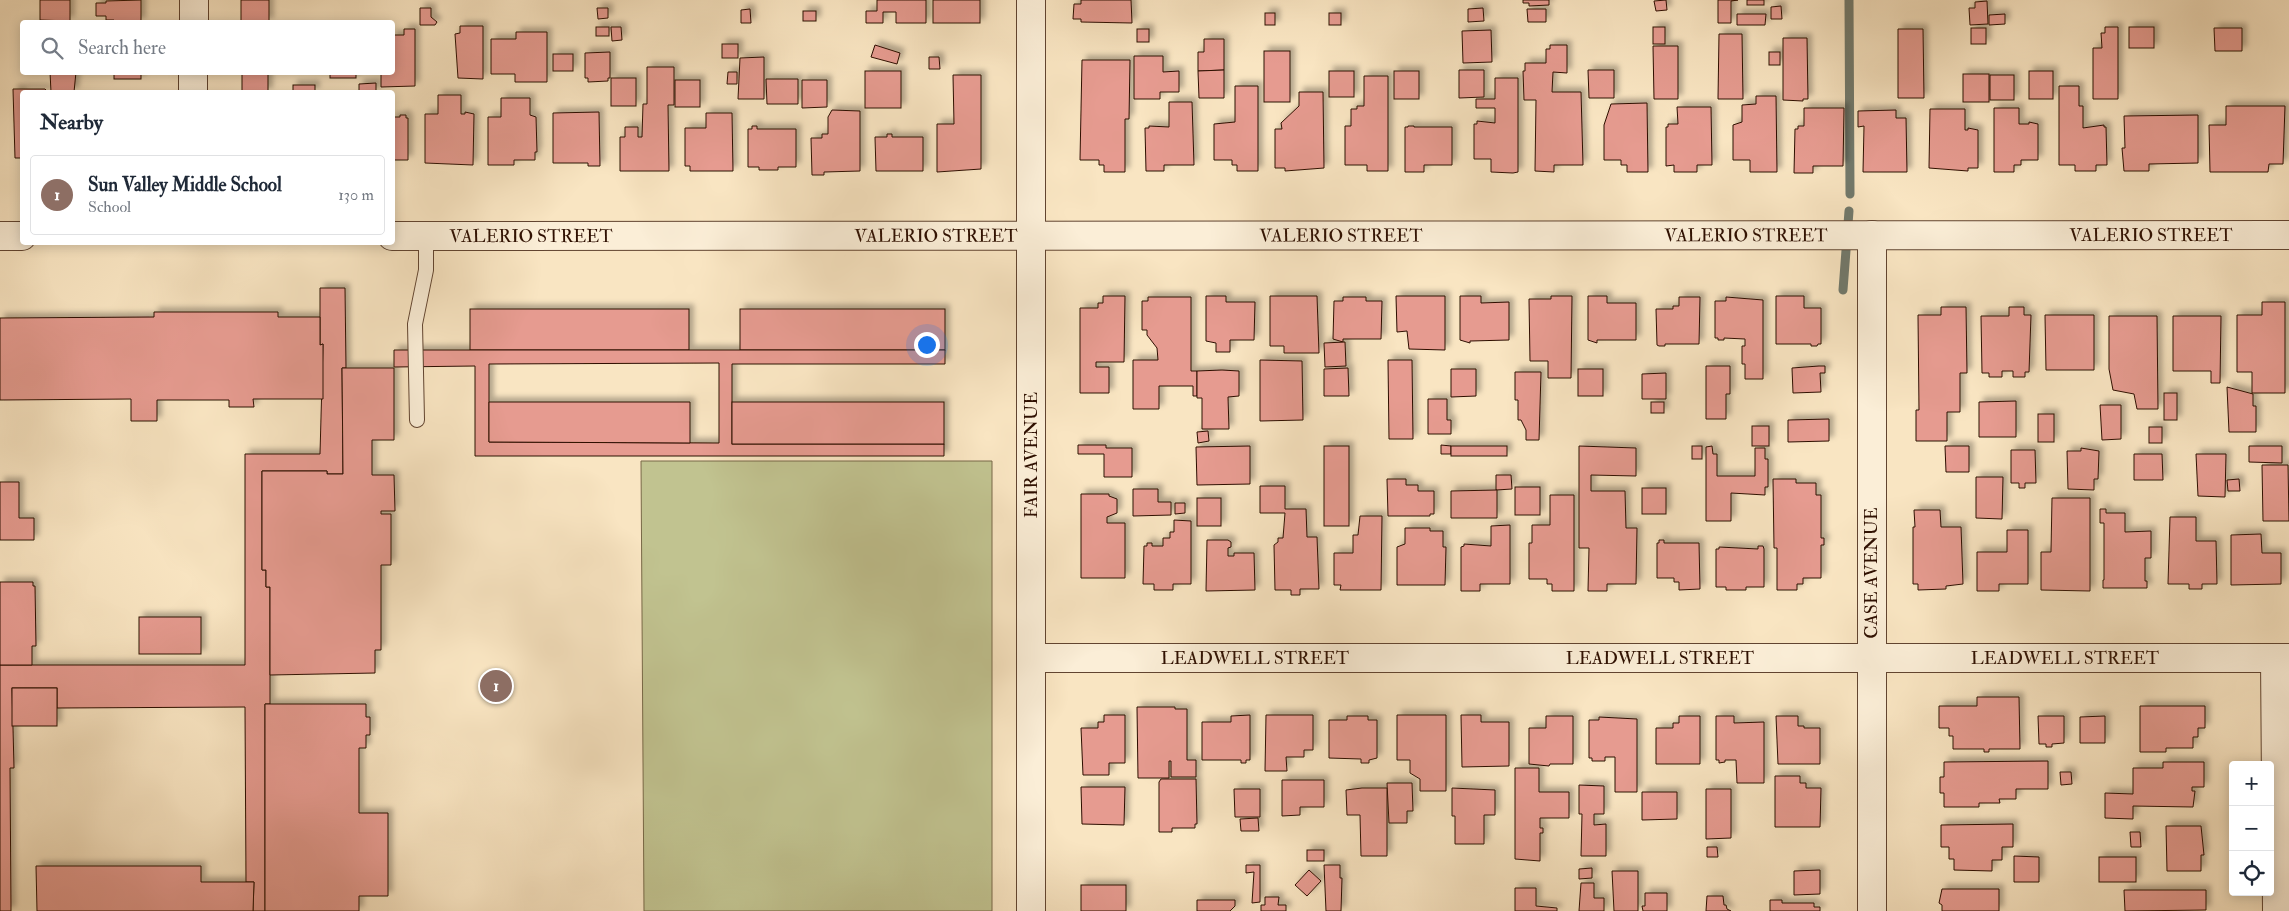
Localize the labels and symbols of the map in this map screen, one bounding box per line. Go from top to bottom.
street label: VALERIO STREET [1259,224,1423,248]
street label: VALERIO STREET [1664,224,1828,247]
street label: VALERIO STREET [2069,224,2233,247]
street label: VALERIO STREET [449,225,613,248]
street label: VALERIO STREET [854,225,1018,248]
your location [914,332,940,358]
street label: FAIR AVENUE [1020,392,1043,518]
street label: CASE AVENUE [1860,507,1883,639]
street label: LEADWELL STREET [1161,647,1350,670]
street label: LEADWELL STREET [1566,647,1755,670]
street label: LEADWELL STREET [1971,647,2160,670]
pin: 1 [480,667,512,705]

